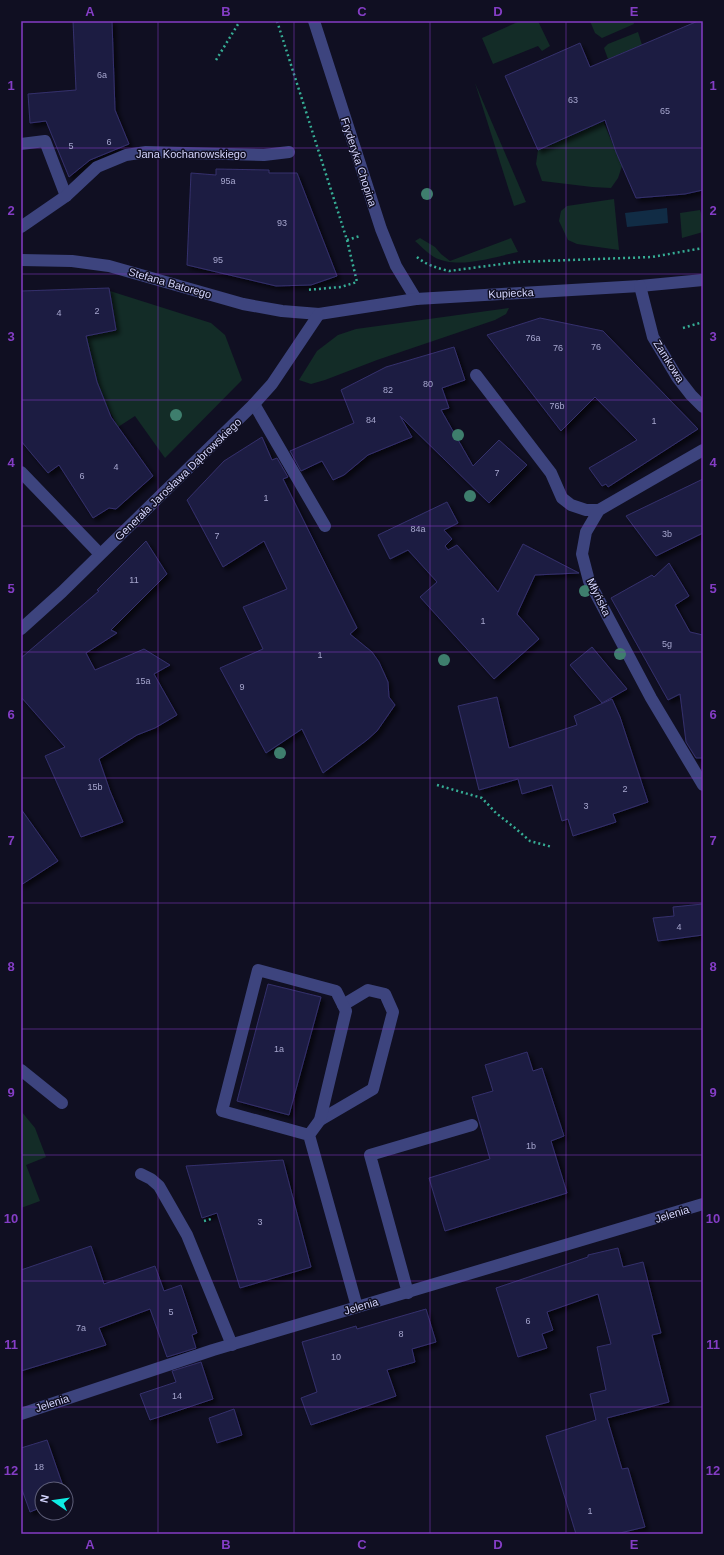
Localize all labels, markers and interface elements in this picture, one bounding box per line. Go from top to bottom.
text: A [85,4,95,19]
text: B [221,4,231,19]
text: C [357,4,367,19]
text: D [493,4,503,19]
text: E [630,4,639,19]
house number: 6a [97,70,107,80]
text: 1 [7,78,15,93]
text: 1 [709,78,717,93]
house number: 63 [568,95,578,105]
house number: 65 [660,106,670,116]
street label: Fryderyka Chopina [339,116,379,209]
house number: 6 [106,137,112,147]
house number: 5 [68,141,74,151]
street label: Jana Kochanowskiego [136,148,246,160]
house number: 95a [220,176,236,186]
text: 2 [7,203,15,218]
text: 2 [709,203,717,218]
house number: 93 [277,218,287,228]
house number: 95 [213,255,223,265]
street label: Stefana Batorego [127,265,213,301]
street label: Kupiecka [488,286,535,300]
house number: 2 [94,306,100,316]
house number: 4 [56,308,62,318]
text: 3 [7,329,15,344]
text: 3 [709,329,717,344]
house number: 76a [525,333,541,343]
street label: Zamkowa [651,338,687,385]
house number: 76 [591,342,601,352]
house number: 76 [553,343,563,353]
house number: 80 [423,379,433,389]
house number: 82 [383,385,393,395]
house number: 76b [549,401,565,411]
street label: Generała Jarosława Dąbrowskiego [112,415,244,543]
house number: 84 [366,415,376,425]
house number: 1 [651,416,657,426]
text: 4 [7,455,15,470]
text: 4 [709,455,717,470]
house number: 4 [113,462,119,472]
house number: 7 [494,468,500,478]
house number: 6 [79,471,85,481]
house number: 1 [263,493,269,503]
house number: 84a [410,524,426,534]
house number: 3b [662,529,672,539]
house number: 7 [214,531,220,541]
house number: 11 [129,575,139,585]
street label: Młyńska [585,576,614,619]
text: 5 [7,581,15,596]
text: 5 [709,581,717,596]
house number: 1 [480,616,486,626]
house number: 5g [662,639,672,649]
house number: 1 [317,650,323,660]
house number: 15a [135,676,151,686]
house number: 9 [239,682,245,692]
text: 6 [7,707,15,722]
text: 6 [709,707,717,722]
house number: 15b [87,782,103,792]
house number: 2 [622,784,628,794]
house number: 3 [583,801,589,811]
text: 7 [7,833,15,848]
text: 7 [709,833,717,848]
house number: 4 [676,922,682,932]
text: 8 [7,959,15,974]
text: 8 [709,959,717,974]
house number: 1a [274,1044,284,1054]
text: 9 [7,1085,15,1100]
text: 9 [709,1085,717,1100]
house number: 1b [526,1141,536,1151]
street label: Jelenia [654,1203,691,1225]
text: 10 [4,1211,18,1226]
text: 10 [706,1211,720,1226]
house number: 3 [257,1217,263,1227]
street label: Jelenia [343,1295,380,1317]
house number: 5 [168,1307,174,1317]
house number: 6 [525,1316,531,1326]
house number: 7a [76,1323,86,1333]
house number: 8 [398,1329,404,1339]
text: 11 [4,1337,18,1352]
text: 11 [706,1337,720,1352]
house number: 10 [331,1352,341,1362]
house number: 14 [172,1391,182,1401]
street label: Jelenia [34,1392,71,1414]
house number: 18 [34,1462,44,1472]
text: 12 [4,1463,18,1478]
text: 12 [706,1463,720,1478]
north arrow [34,1481,74,1521]
text: N [38,1493,51,1504]
house number: 1 [587,1506,593,1516]
text: A [85,1537,95,1552]
text: B [221,1537,231,1552]
text: C [357,1537,367,1552]
text: D [493,1537,503,1552]
text: E [630,1537,639,1552]

